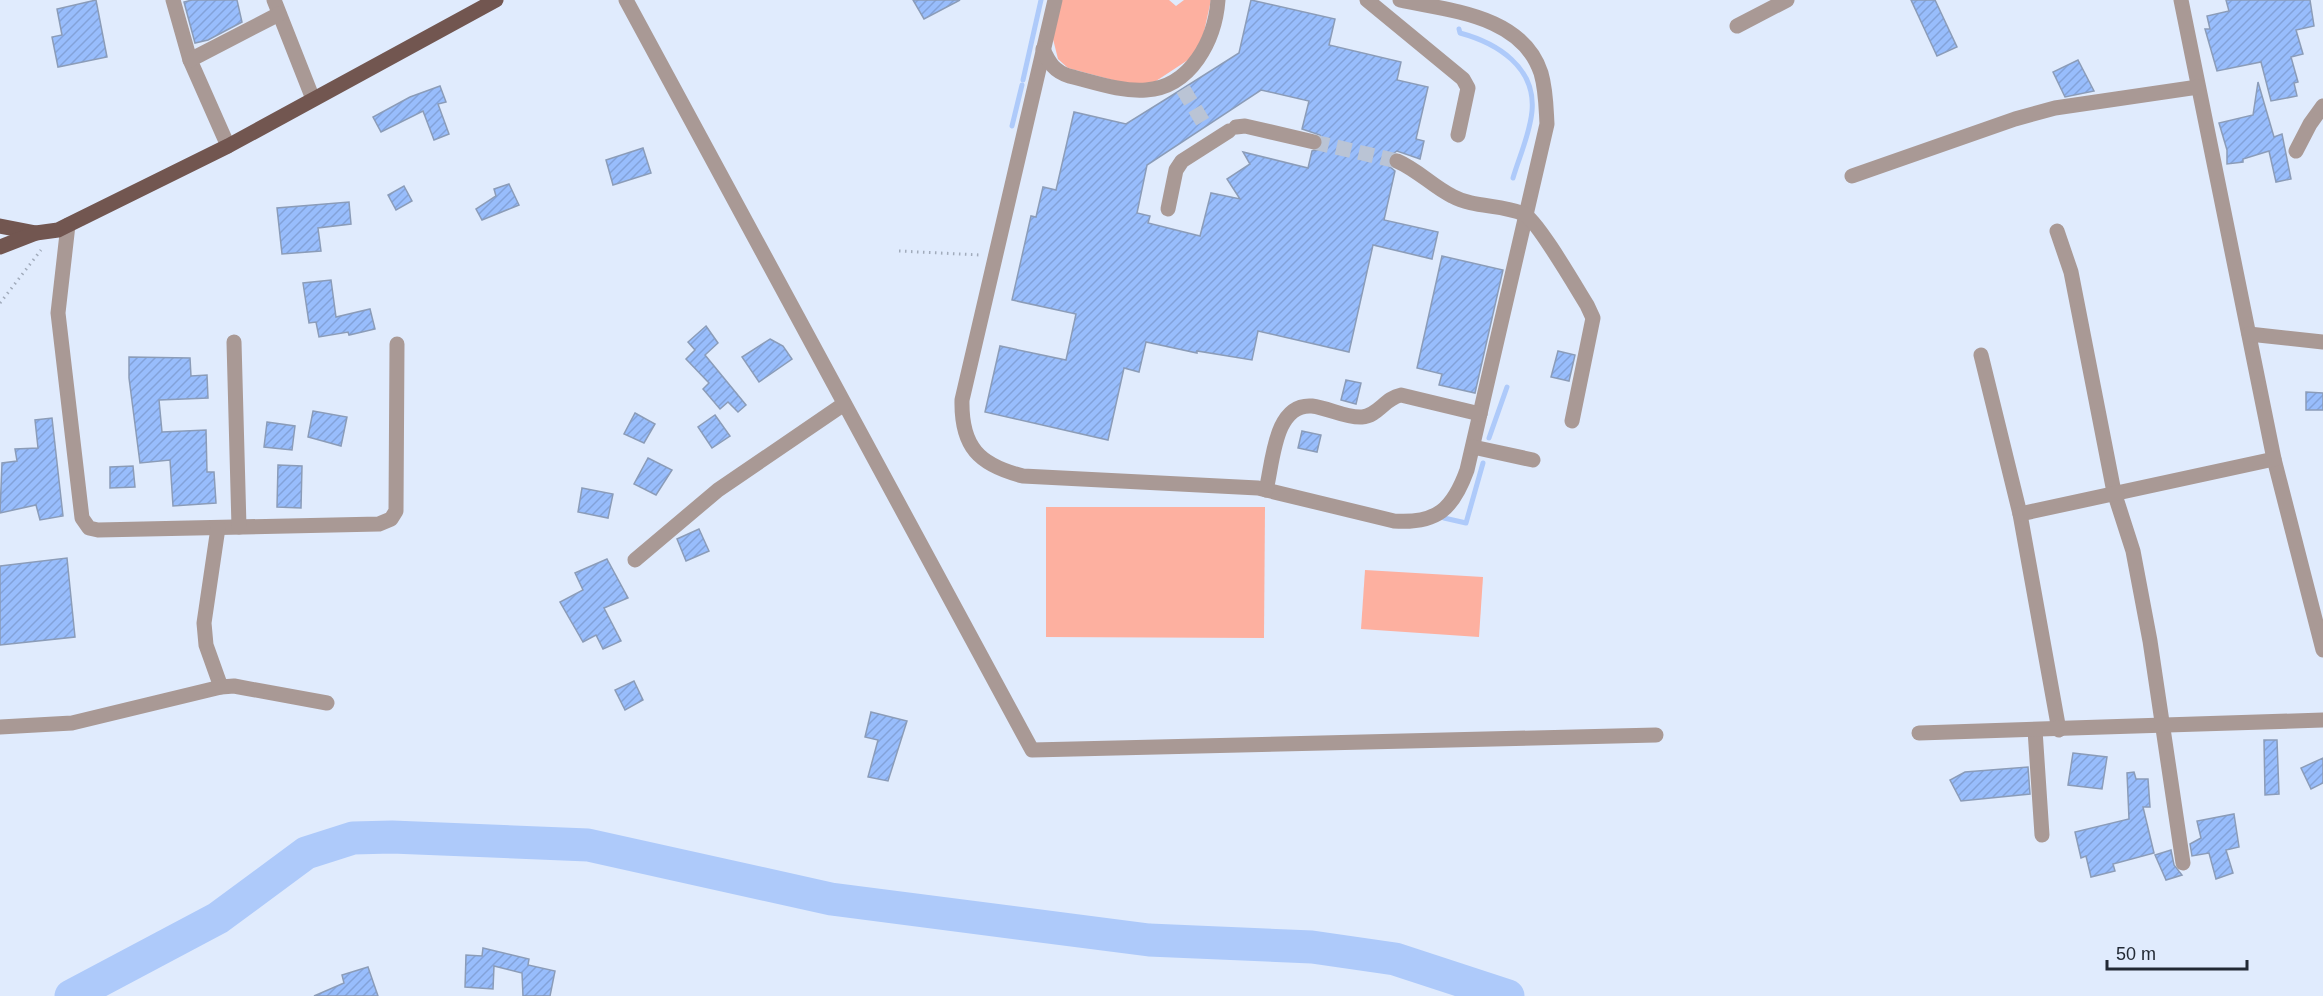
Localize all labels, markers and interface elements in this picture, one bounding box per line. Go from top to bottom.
scale bar [2107,933,2246,971]
text: 50 m [2116,944,2156,964]

